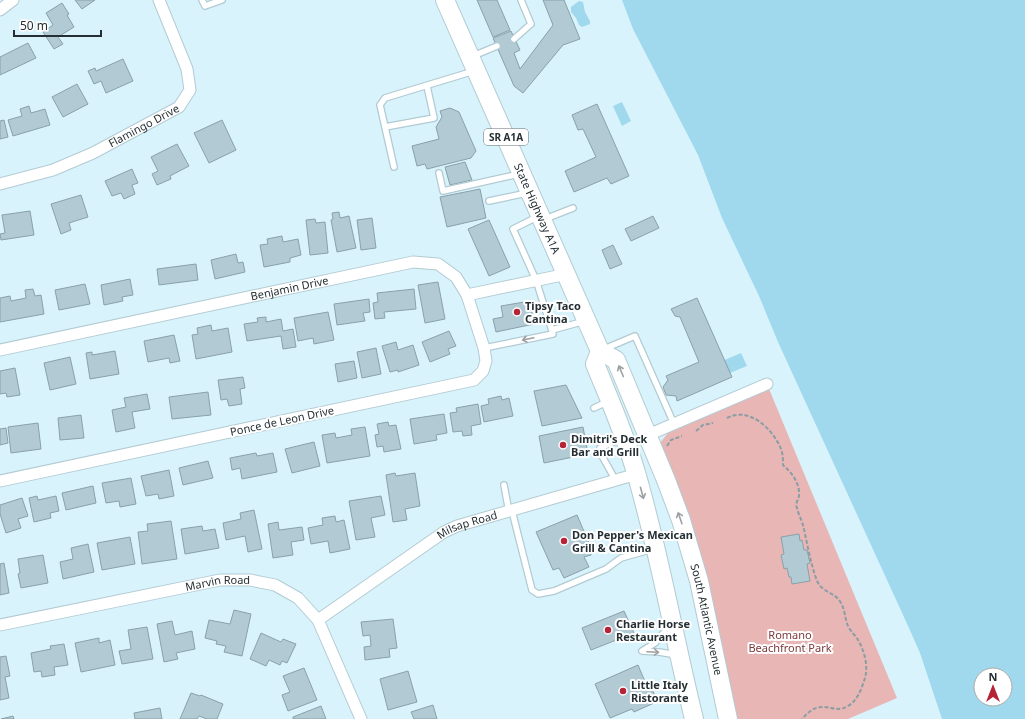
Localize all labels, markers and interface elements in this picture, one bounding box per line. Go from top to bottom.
scale bar [14,12,101,38]
text: 50 m [20,17,48,34]
street label: Flamingo Drive [106,100,182,150]
road number: SR A1A [484,129,528,145]
street label: State Highway A1A [511,161,565,257]
street label: Benjamin Drive [249,272,330,303]
place label: Tipsy Taco Cantina [525,298,581,326]
marker: Tipsy Taco Cantina [512,307,522,317]
one-way arrow [522,335,535,343]
one-way arrow [617,366,625,378]
street label: Ponce de Leon Drive [229,402,335,439]
place label: Dimitri's Deck Bar and Grill [571,431,648,459]
marker: Dimitri's Deck Bar and Grill [558,440,568,450]
one-way arrow [639,486,646,499]
street label: Milsap Road [433,507,499,542]
one-way arrow [675,512,683,524]
place label: Don Pepper's Mexican Grill & Cantina [572,527,693,555]
marker: Don Pepper's Mexican Grill & Cantina [559,536,569,546]
street label: South Atlantic Avenue [687,562,727,677]
street label: Marvin Road [184,572,250,594]
place label: Charlie Horse Restaurant [616,616,690,644]
marker: Charlie Horse Restaurant [603,625,613,635]
park label: Romano Beachfront Park [748,627,832,655]
one-way arrow [646,648,659,655]
north arrow [973,667,1013,707]
text: N [989,669,997,684]
place label: Little Italy Ristorante [631,677,689,705]
marker: Little Italy Ristorante [618,686,628,696]

